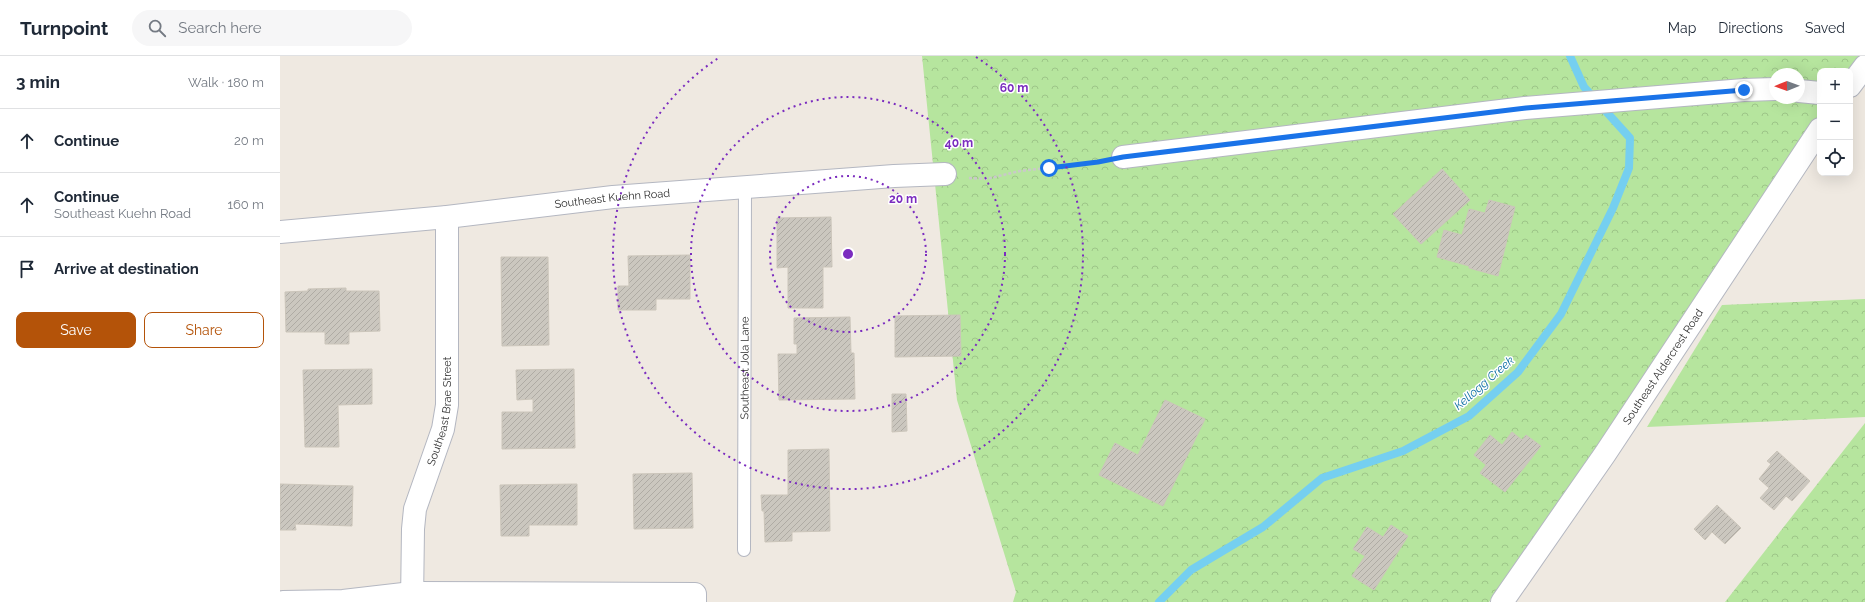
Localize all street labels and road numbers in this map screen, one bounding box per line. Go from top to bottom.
street label: Southeast Kuehn Road [554,186,671,211]
street label: Southeast Aldercrest Road [1620,306,1706,427]
street label: Southeast Jola Lane [738,316,751,419]
street label: Southeast Brae Street [424,356,454,467]

